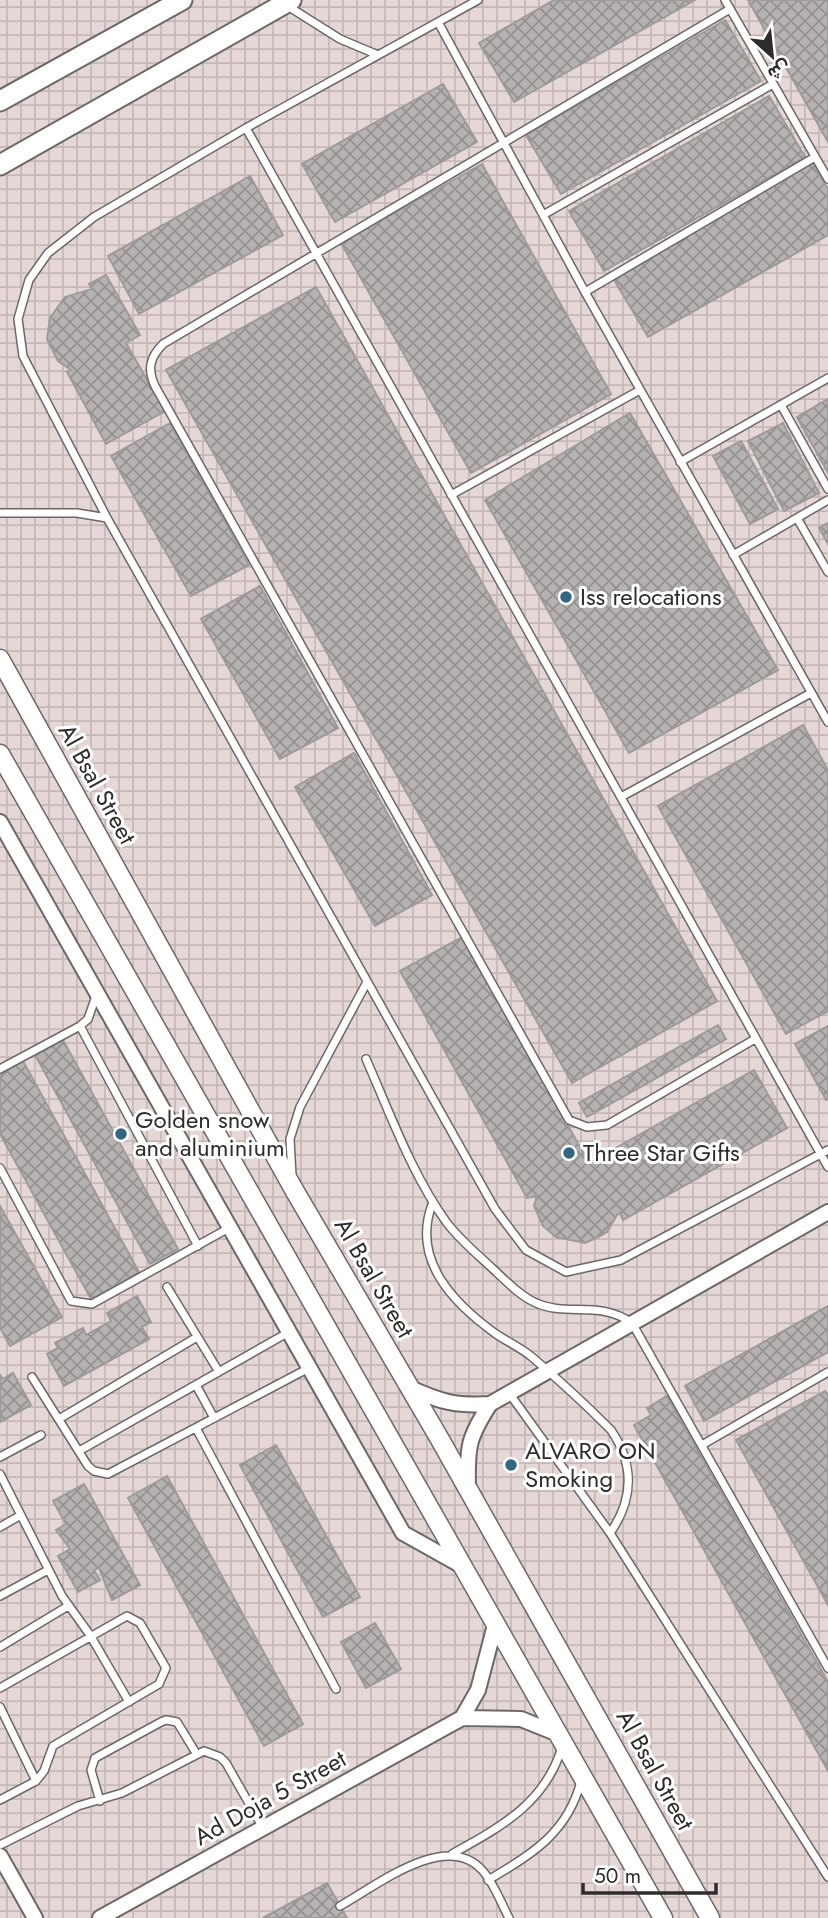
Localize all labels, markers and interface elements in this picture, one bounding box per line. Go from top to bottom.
north arrow [737,21,807,91]
text: ش [763,53,796,88]
place label: Iss relocations [580,579,722,614]
marker: Iss relocations [558,589,574,605]
street label: Al Bsal Street [50,717,145,851]
place label: Golden snow and aluminium [135,1102,285,1165]
marker: Golden snow and aluminium [113,1126,129,1142]
place label: Three Star Gifts [583,1135,740,1170]
marker: Three Star Gifts [561,1145,577,1161]
street label: Al Bsal Street [326,1211,423,1344]
place label: ALVARO ON Smoking [525,1433,656,1496]
marker: ALVARO ON Smoking [503,1457,519,1473]
street label: Al Bsal Street [608,1703,703,1837]
street label: Ad Doja 5 Street [187,1741,352,1854]
scale bar [583,1852,716,1896]
text: 50 m [594,1861,641,1891]

